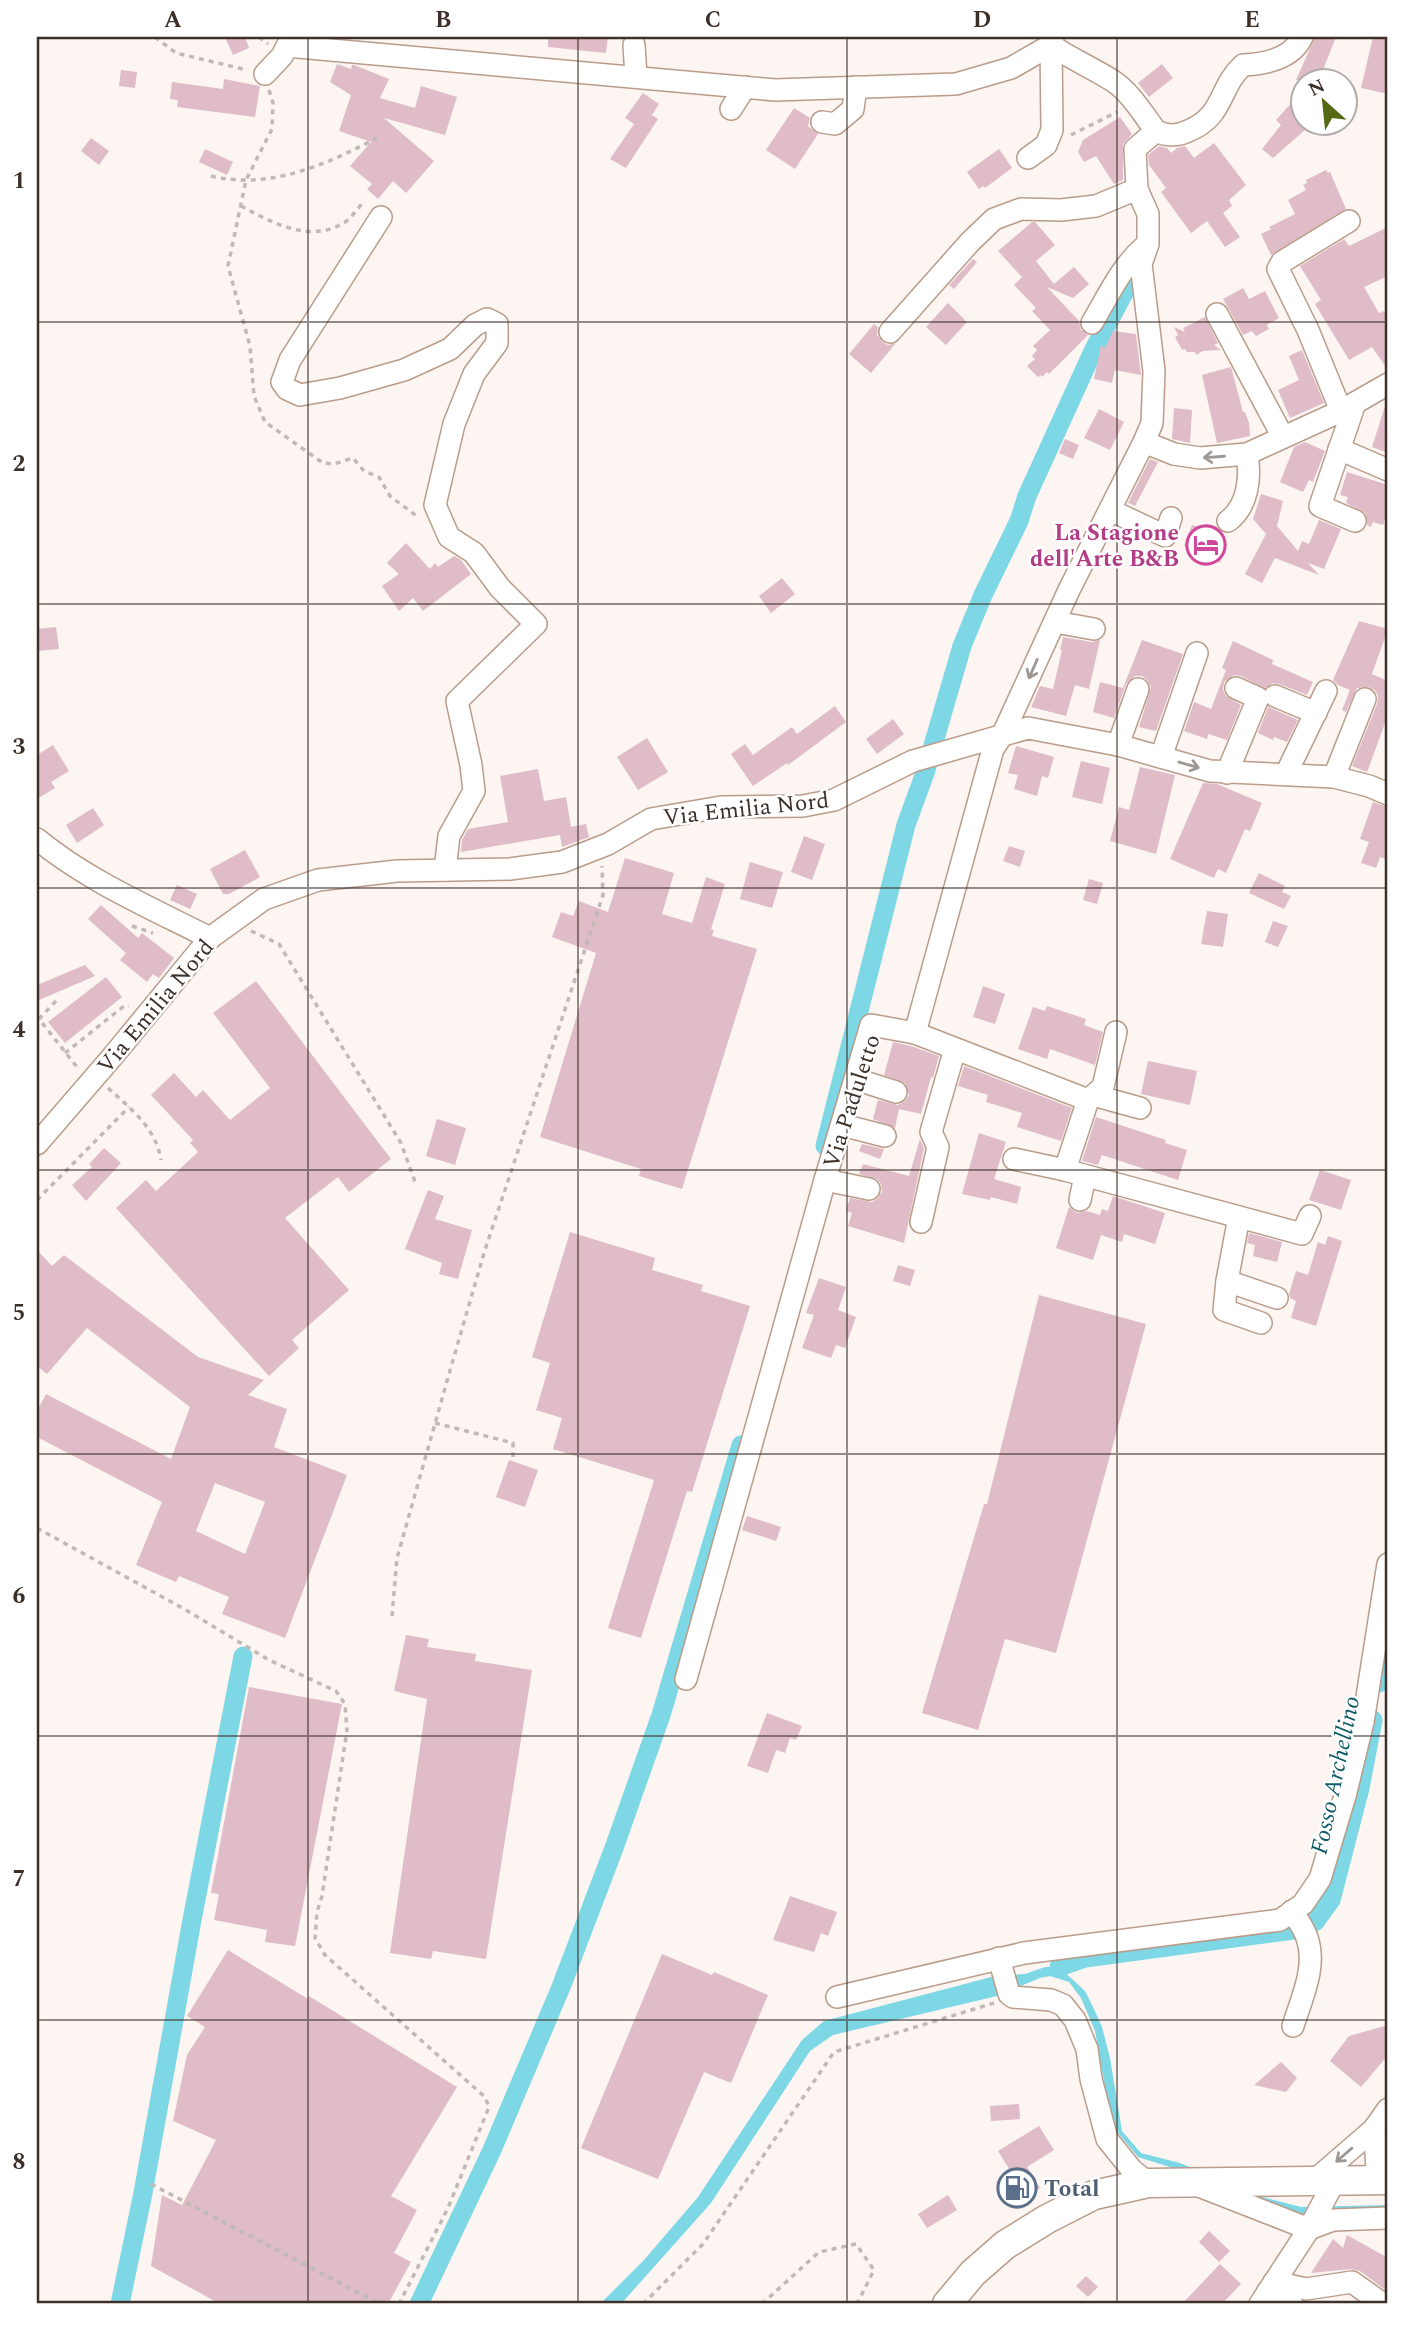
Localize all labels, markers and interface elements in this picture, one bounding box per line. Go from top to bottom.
text: A [164,3,182,38]
text: B [435,3,451,38]
text: C [705,3,721,38]
text: D [973,3,991,38]
text: E [1244,3,1260,38]
north arrow [1288,66,1358,136]
text: N [1303,72,1330,105]
text: 1 [13,164,25,199]
text: 2 [13,447,26,482]
one-way arrow [1204,451,1226,464]
place label: La Stagione dell'Arte B&B [1030,516,1179,577]
hotel icon: La Stagione dell'Arte B&B [1185,524,1227,566]
one-way arrow [1026,658,1039,679]
text: 3 [13,730,26,765]
one-way arrow [1178,759,1200,772]
street label: Via Emilia Nord [661,783,831,836]
street label: Via Emilia Nord [89,932,223,1082]
text: 4 [13,1013,26,1048]
street label: Via Paduletto [814,1030,891,1173]
text: 5 [13,1296,25,1331]
text: 6 [13,1579,26,1614]
water label: Fosso Archellino [1302,1693,1370,1858]
text: 7 [13,1862,25,1897]
text: 8 [13,2145,25,2180]
one-way arrow [1335,2147,1353,2163]
fuel station icon: Total [996,2167,1038,2209]
place label: Total [1044,2172,1100,2207]

